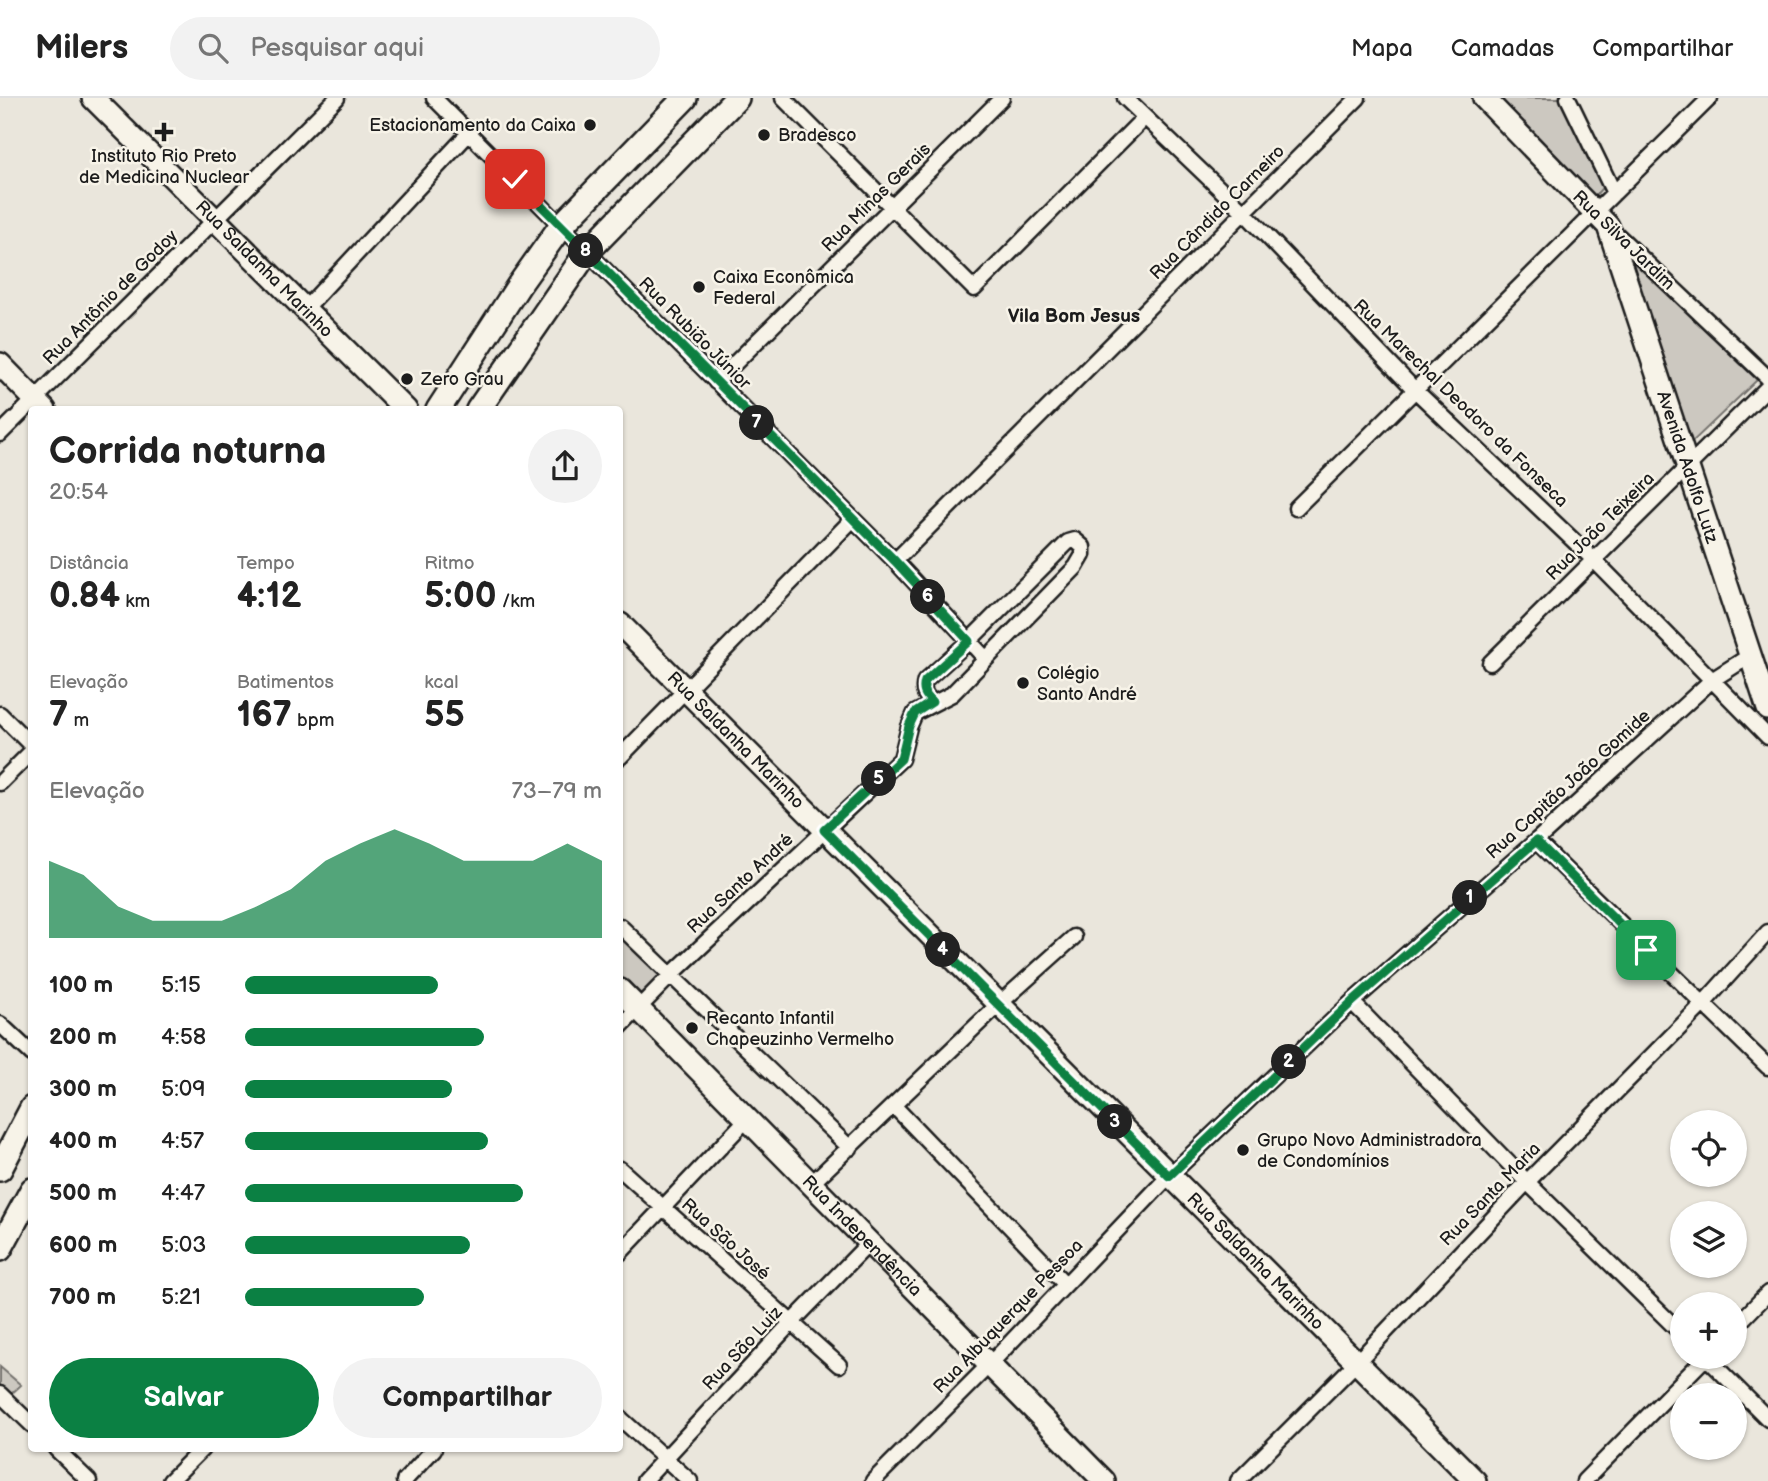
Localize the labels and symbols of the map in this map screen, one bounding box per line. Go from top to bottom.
place label: Estacionamento da Caixa [369,115,576,136]
marker: Estacionamento da Caixa [582,117,598,133]
marker: Instituto Rio Preto de Medicina Nuclear [154,122,174,142]
place label: Bradesco [778,125,856,146]
marker: Bradesco [756,127,772,143]
street label: Rua Minas Gerais [818,138,935,256]
street label: Rua Cândido Carneiro [1146,141,1289,284]
place label: Instituto Rio Preto de Medicina Nuclear [79,146,249,188]
pin [485,149,545,209]
street label: Rua Silva Jardim [1568,186,1679,294]
street label: Rua Saldanha Marinho [191,196,337,342]
street label: Rua Antônio de Godoy [39,225,183,369]
pin: 8 [568,234,604,268]
place label: Caixa Econômica Federal [713,267,854,309]
street label: Rua Rubião Júnior [634,273,755,394]
marker: Caixa Econômica Federal [691,279,707,295]
street label: Rua Marechal Deodoro da Fonseca [1349,295,1572,512]
district label: Vila Bom Jesus [1008,305,1140,328]
place label: Zero Grau [420,369,504,390]
marker: Zero Grau [399,371,415,387]
street label: Avenida Adolfo Lutz [1652,388,1722,546]
pin: 7 [740,406,774,440]
street label: Rua João Teixeira [1542,468,1659,585]
pin: 6 [911,580,946,614]
place label: Colégio Santo André [1037,663,1137,705]
street label: Rua Saldanha Marinho [663,668,808,813]
marker: Colégio Santo André [1015,675,1031,691]
street label: Rua Capitão João Gomide [1482,705,1655,864]
pin: 5 [862,762,896,796]
street label: Rua Santo André [683,829,798,938]
pin: 1 [1452,880,1488,916]
pin [1616,920,1676,980]
pin: 4 [926,932,960,968]
place label: Recanto Infantil Chapeuzinho Vermelho [706,1008,894,1050]
marker: Recanto Infantil Chapeuzinho Vermelho [684,1020,700,1036]
pin: 2 [1272,1044,1306,1080]
pin: 3 [1098,1104,1132,1140]
place label: Grupo Novo Administradora de Condomínios [1257,1130,1482,1172]
street label: Rua Santa Maria [1436,1138,1545,1250]
marker: Grupo Novo Administradora de Condomínios [1235,1142,1251,1158]
street label: Rua Independência [798,1171,926,1301]
street label: Rua Saldanha Marinho [1183,1189,1328,1334]
street label: Rua São José [677,1194,774,1285]
street label: Rua Albuquerque Pessoa [929,1235,1087,1398]
street label: Rua São Luiz [698,1302,787,1395]

